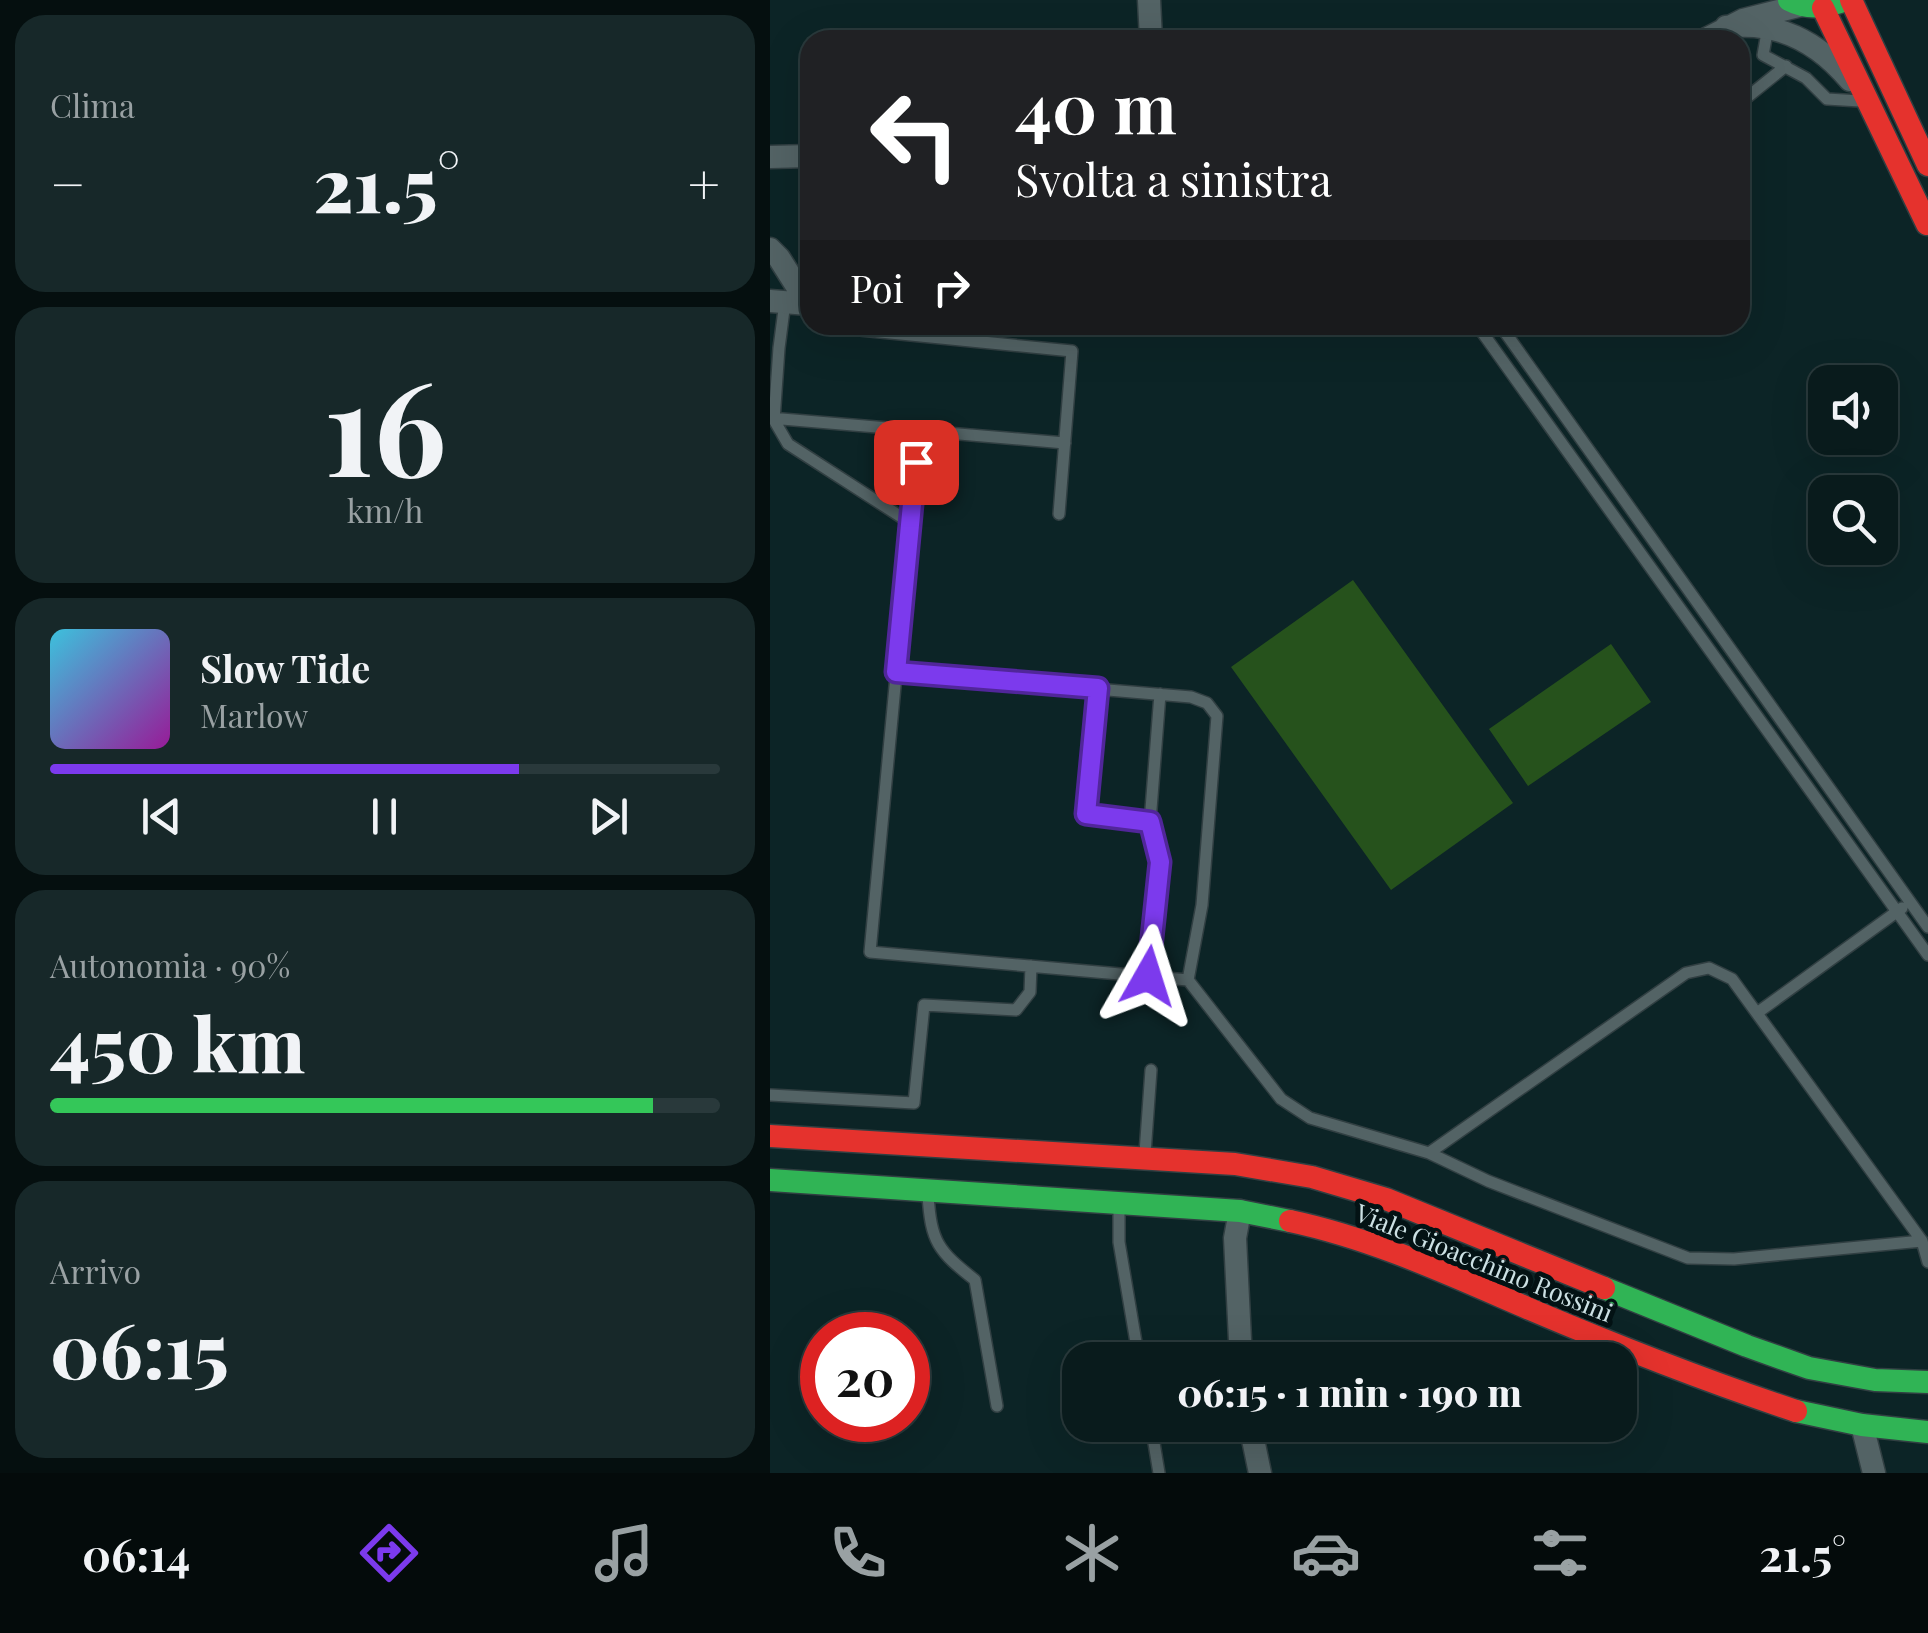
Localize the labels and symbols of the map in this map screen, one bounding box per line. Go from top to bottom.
pin [874,420,959,505]
position arrow [1096,924,1200,1028]
street label: Viale Gioacchino Rossini [1350,1194,1618,1328]
speed limit sign: 20 [800,1312,930,1442]

